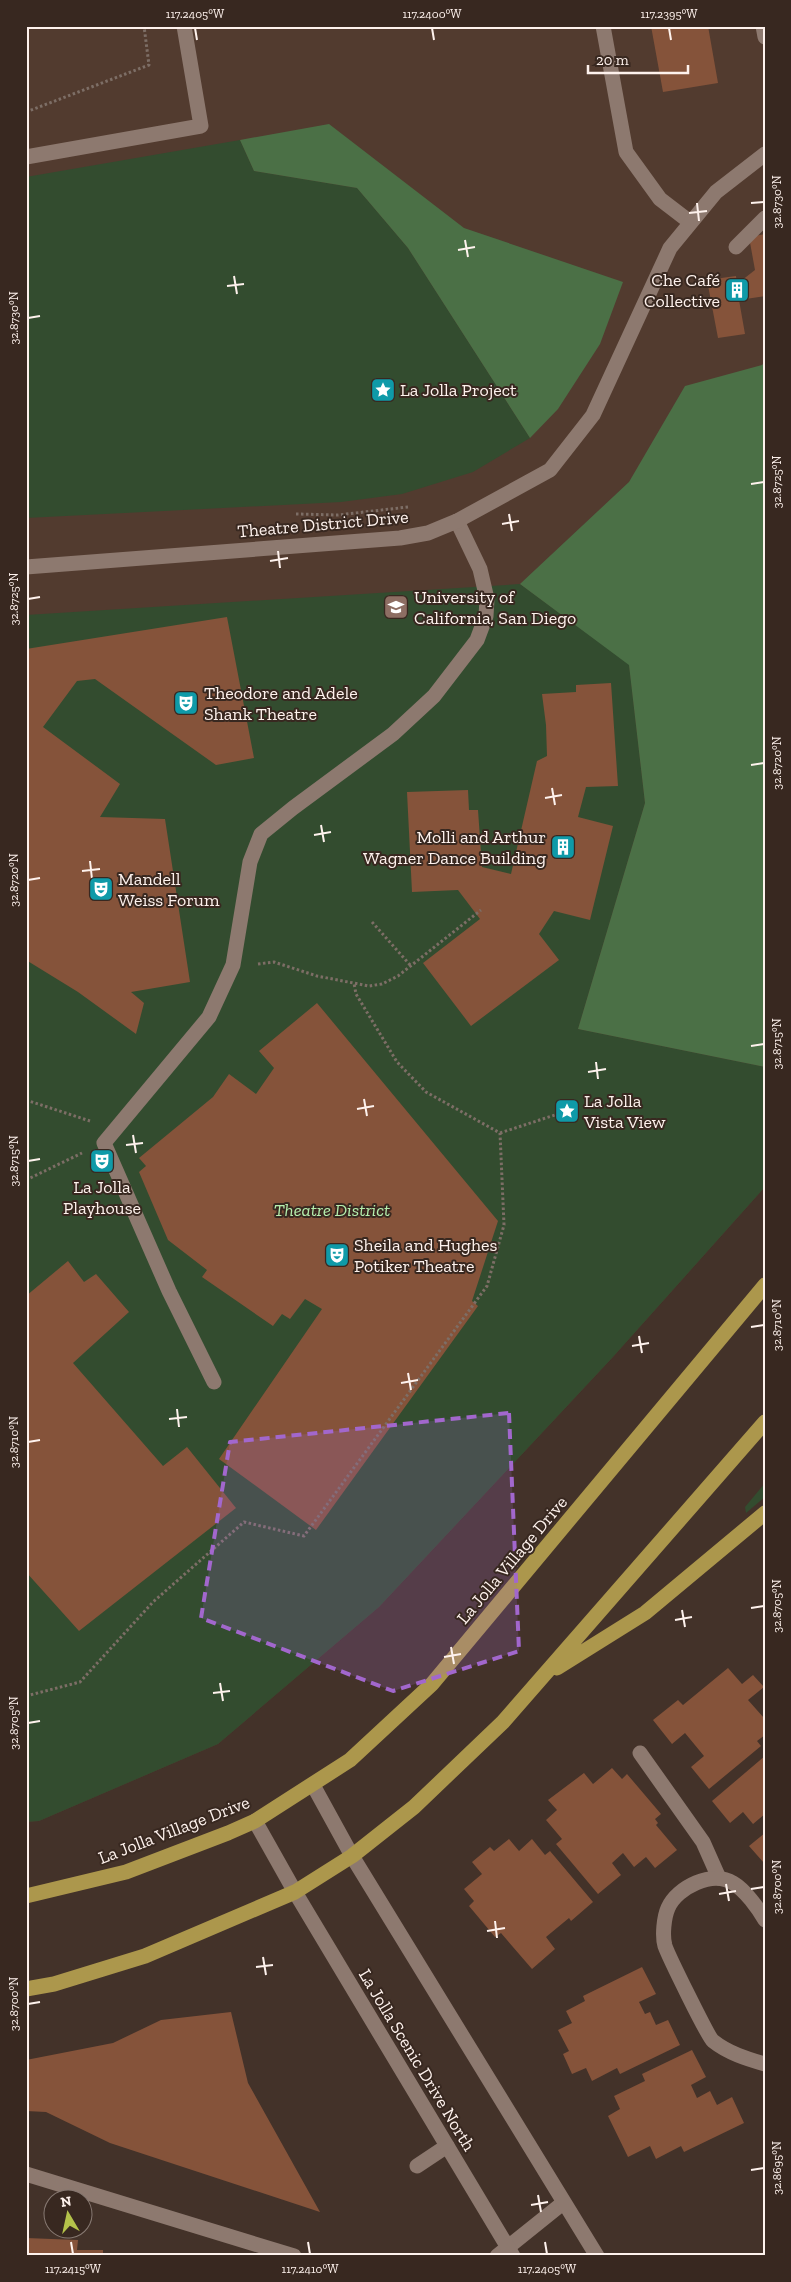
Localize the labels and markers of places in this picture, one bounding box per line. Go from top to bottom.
place label: Che Café Collective [644,269,720,312]
building icon: Che Café Collective [724,277,750,303]
place icon: La Jolla Project [370,377,396,403]
place label: La Jolla Project [400,379,517,401]
place label: University of California, San Diego [414,586,576,629]
school or university icon: University of California, San Diego [383,594,409,620]
place label: Theodore and Adele Shank Theatre [204,682,358,725]
theatre icon: Theodore and Adele Shank Theatre [173,690,199,716]
place label: Molli and Arthur Wagner Dance Building [363,826,546,869]
building icon: Molli and Arthur Wagner Dance Building [550,834,576,860]
place label: Mandell Weiss Forum [118,868,220,911]
theatre icon: Mandell Weiss Forum [88,876,114,902]
place label: La Jolla Vista View [583,1090,666,1133]
place icon: La Jolla Vista View [554,1098,580,1124]
theatre icon: La Jolla Playhouse [89,1148,115,1174]
place label: La Jolla Playhouse [63,1176,141,1219]
place label: Sheila and Hughes Potiker Theatre [354,1234,497,1277]
theatre icon: Sheila and Hughes Potiker Theatre [324,1242,350,1268]

